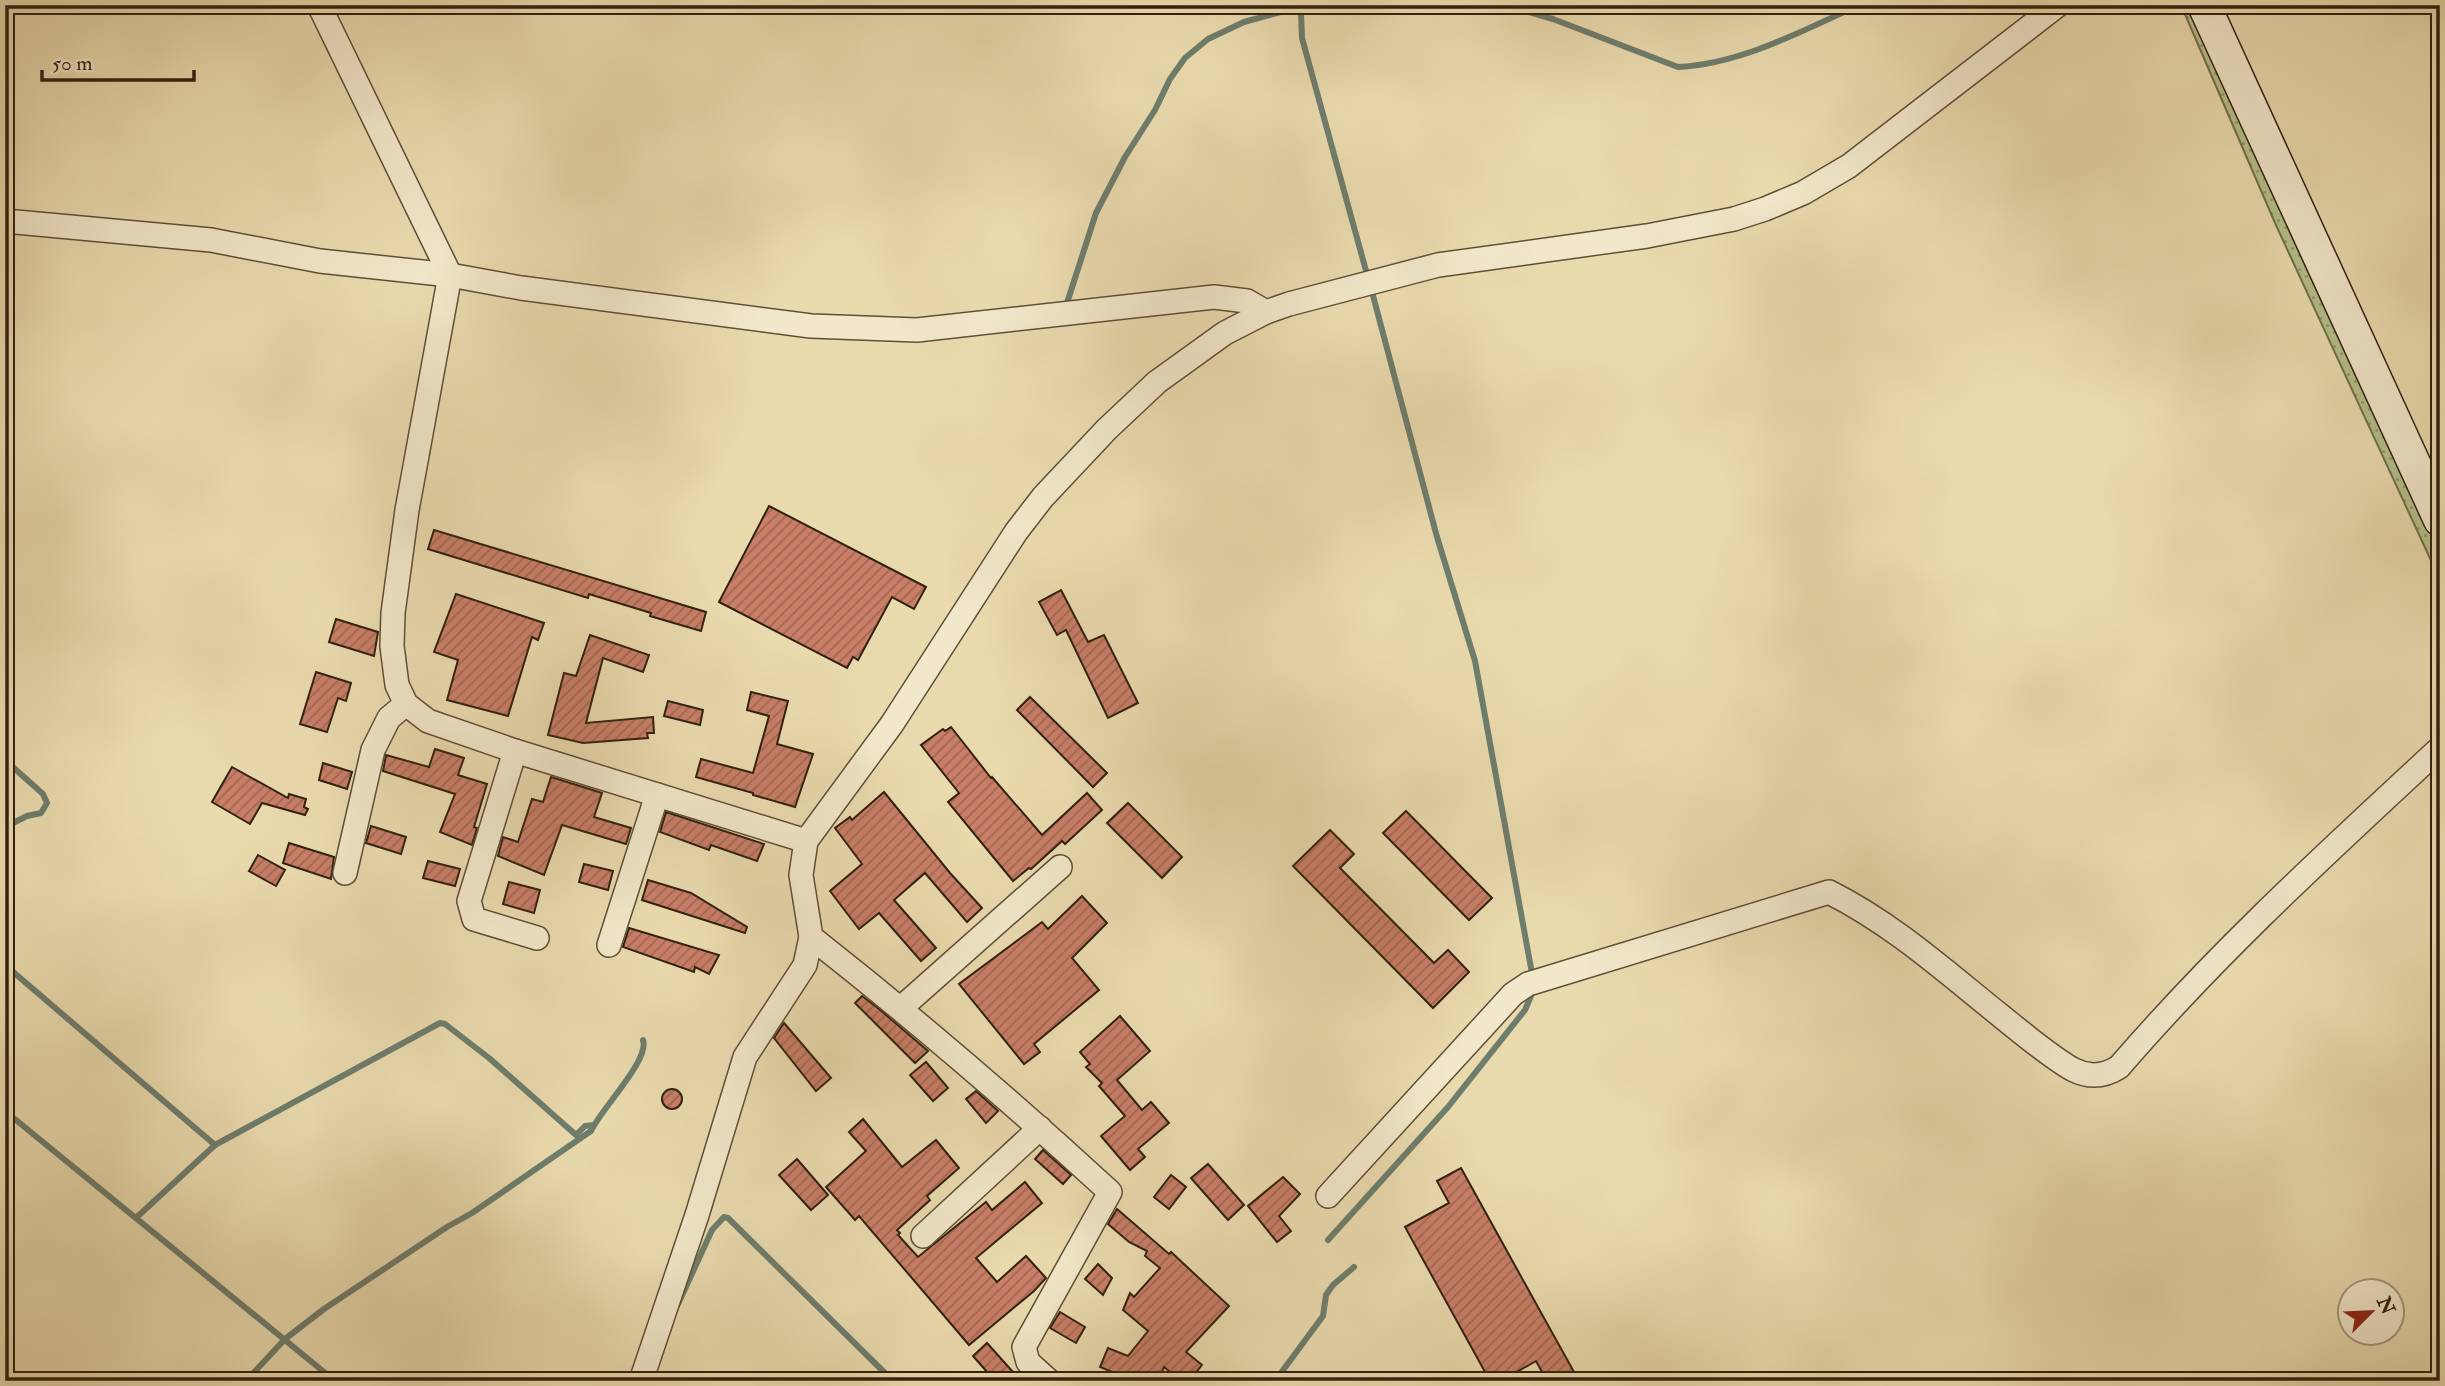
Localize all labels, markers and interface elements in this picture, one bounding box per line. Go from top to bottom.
scale bar [42,38,194,82]
text: 50 m [52,50,93,77]
north arrow [2336,1278,2406,1348]
text: N [2371,1292,2400,1319]

